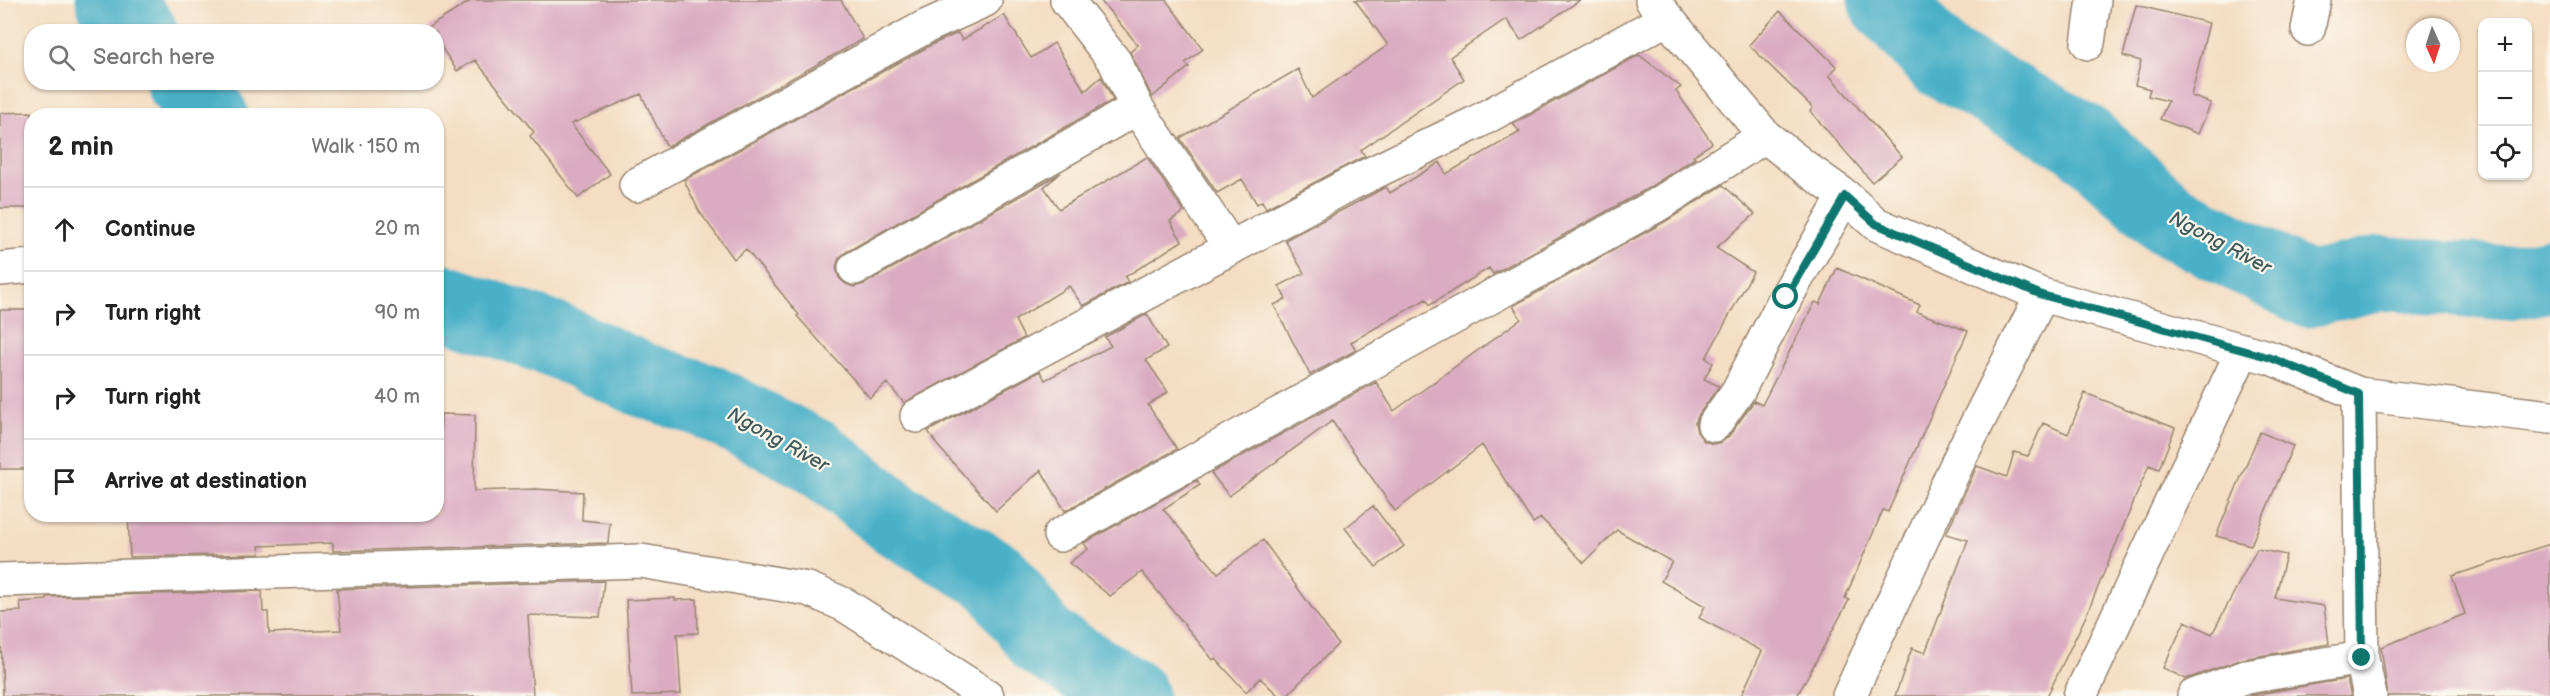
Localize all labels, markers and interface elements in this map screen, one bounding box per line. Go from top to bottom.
north arrow [2406,18,2460,72]
map controls [2478,18,2532,180]
button: + [2478,18,2532,72]
search box [24,24,444,90]
icon: search [45,41,78,74]
text: Search here [93,44,215,71]
button: − [2478,72,2532,126]
button: locate [2478,126,2532,180]
text: 2 min [48,132,114,163]
text: Walk · 150 m [311,135,420,159]
water label: Ngong River [2165,206,2277,281]
icon: ahead [48,213,81,246]
text: Continue [105,216,195,243]
text: 20 m [375,217,420,241]
route start [1772,283,1798,309]
icon: right [48,297,81,330]
text: Turn right [105,300,201,327]
text: 90 m [375,301,420,325]
icon: right [48,381,81,414]
text: Turn right [105,384,201,411]
text: 40 m [374,385,420,409]
water label: Ngong River [723,402,834,479]
icon: arrive [48,465,81,498]
text: Arrive at destination [105,468,307,495]
route end [2348,644,2374,670]

